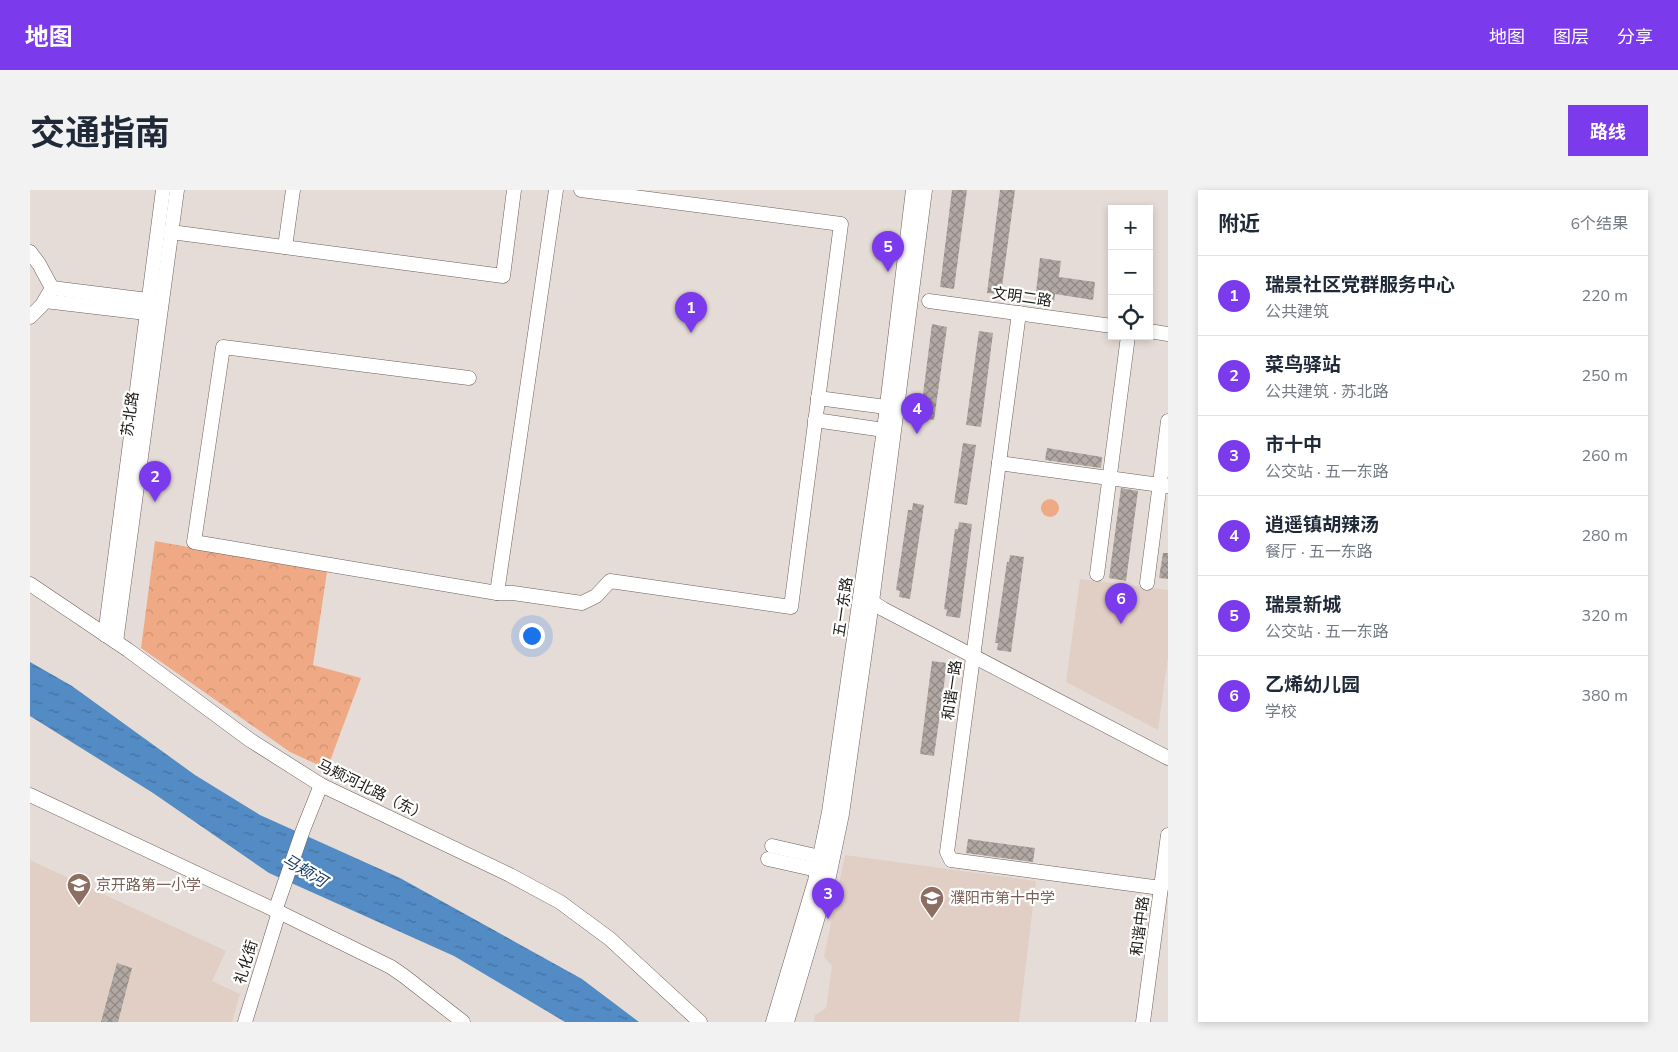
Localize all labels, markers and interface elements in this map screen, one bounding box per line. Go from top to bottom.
text: 地图 [25,21,73,53]
text: 地图 [1489,25,1525,49]
text: 图层 [1553,25,1589,49]
text: 分享 [1617,25,1653,49]
button: 路线 [1568,105,1648,156]
text: 交通指南 [30,110,170,157]
map controls [1108,205,1153,340]
button: + [1108,205,1153,250]
text: 附近 [1218,210,1260,238]
text: 6个结果 [1570,213,1628,235]
pin: 5 [872,231,904,272]
button: − [1108,250,1153,295]
text: 瑞景社区党群服务中心 [1265,272,1455,298]
street label: 文明二路 [991,283,1053,311]
text: 1 [1229,285,1239,307]
text: 220 m [1581,285,1628,307]
pin: 1 [675,292,707,333]
button: locate [1108,295,1153,340]
text: 公共建筑 [1265,301,1329,323]
text: 菜鸟驿站 [1265,352,1341,378]
text: 2 [1229,365,1239,387]
text: 250 m [1581,365,1628,387]
text: 公共建筑 · 苏北路 [1265,381,1389,403]
street label: 苏北路 [117,390,143,438]
pin: 4 [901,393,933,434]
text: 市十中 [1265,432,1322,458]
text: 3 [1229,445,1239,467]
text: 260 m [1581,445,1628,467]
pin: 2 [139,461,171,502]
text: 公交站 · 五一东路 [1265,461,1389,483]
text: 逍遥镇胡辣汤 [1265,512,1379,538]
text: 4 [1229,525,1239,547]
text: 280 m [1581,525,1628,547]
text: 餐厅 · 五一东路 [1265,541,1373,563]
street label: 五一东路 [829,576,857,638]
pin: 6 [1105,583,1137,624]
text: 瑞景新城 [1265,592,1341,618]
text: 5 [1229,605,1239,627]
text: 320 m [1581,605,1628,627]
text: 公交站 · 五一东路 [1265,621,1389,643]
your location [519,623,545,649]
street label: 和谐一路 [938,659,966,721]
text: 乙烯幼儿园 [1265,672,1360,698]
text: 6 [1229,685,1239,707]
text: 380 m [1581,685,1628,707]
text: 学校 [1265,701,1297,723]
street label: 马颊河北路（东） [314,755,430,825]
water label: 马颊河 [278,849,333,894]
school or university icon: 京开路第一小学 [66,872,92,906]
place label: 京开路第一小学 [96,875,201,895]
pin: 3 [812,878,844,919]
school or university icon: 濮阳市第十中学 [919,885,945,919]
place label: 濮阳市第十中学 [950,888,1055,908]
street label: 和谐中路 [1126,895,1154,957]
street label: 礼化街 [230,938,262,986]

